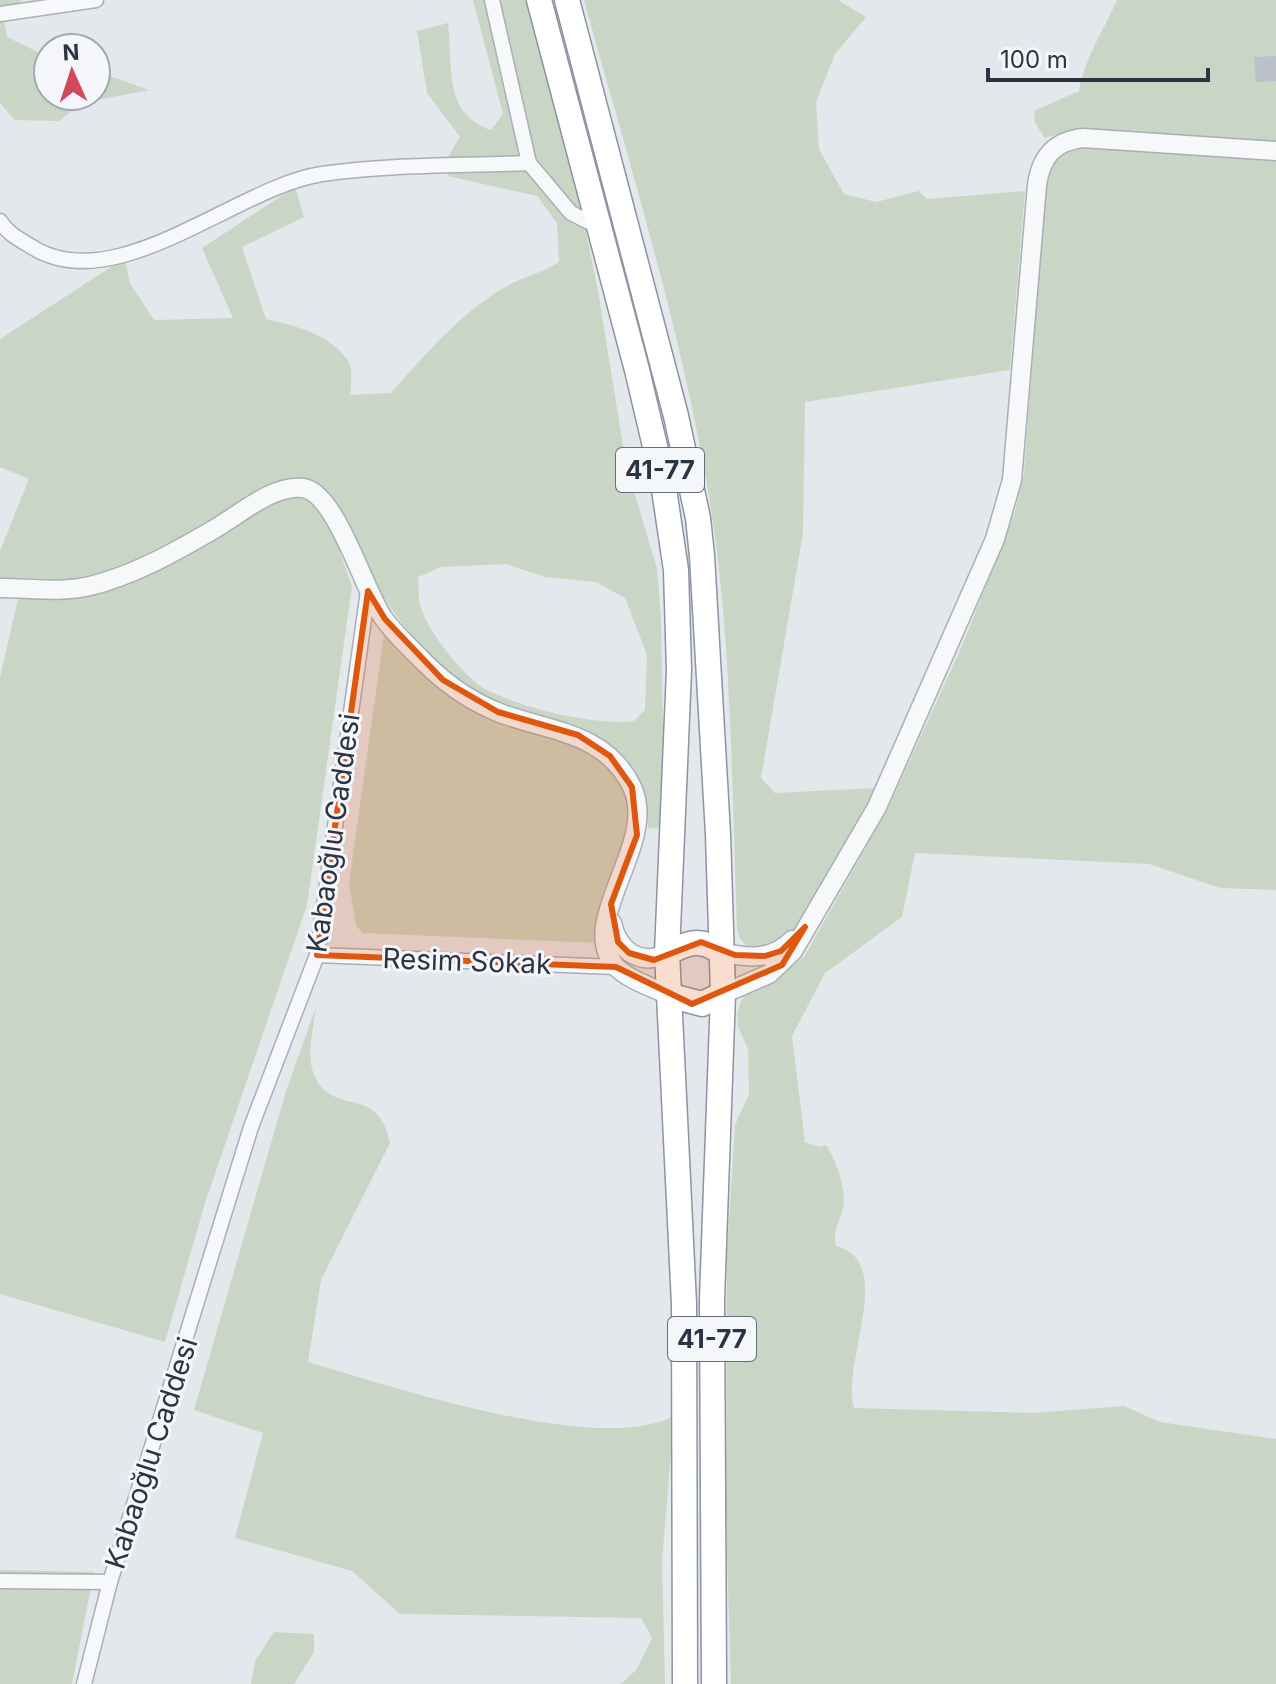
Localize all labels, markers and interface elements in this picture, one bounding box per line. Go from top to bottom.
north arrow [32,32,112,112]
scale bar [988,32,1208,82]
text: N [62,39,80,65]
text: 100 m [1000,45,1068,74]
road number: 41-77 [616,448,704,492]
street label: Kabaoğlu Caddesi [299,711,367,955]
street label: Resim Sokak [382,941,552,981]
road number: 41-77 [668,1317,756,1361]
street label: Kabaoğlu Caddesi [98,1333,204,1573]

